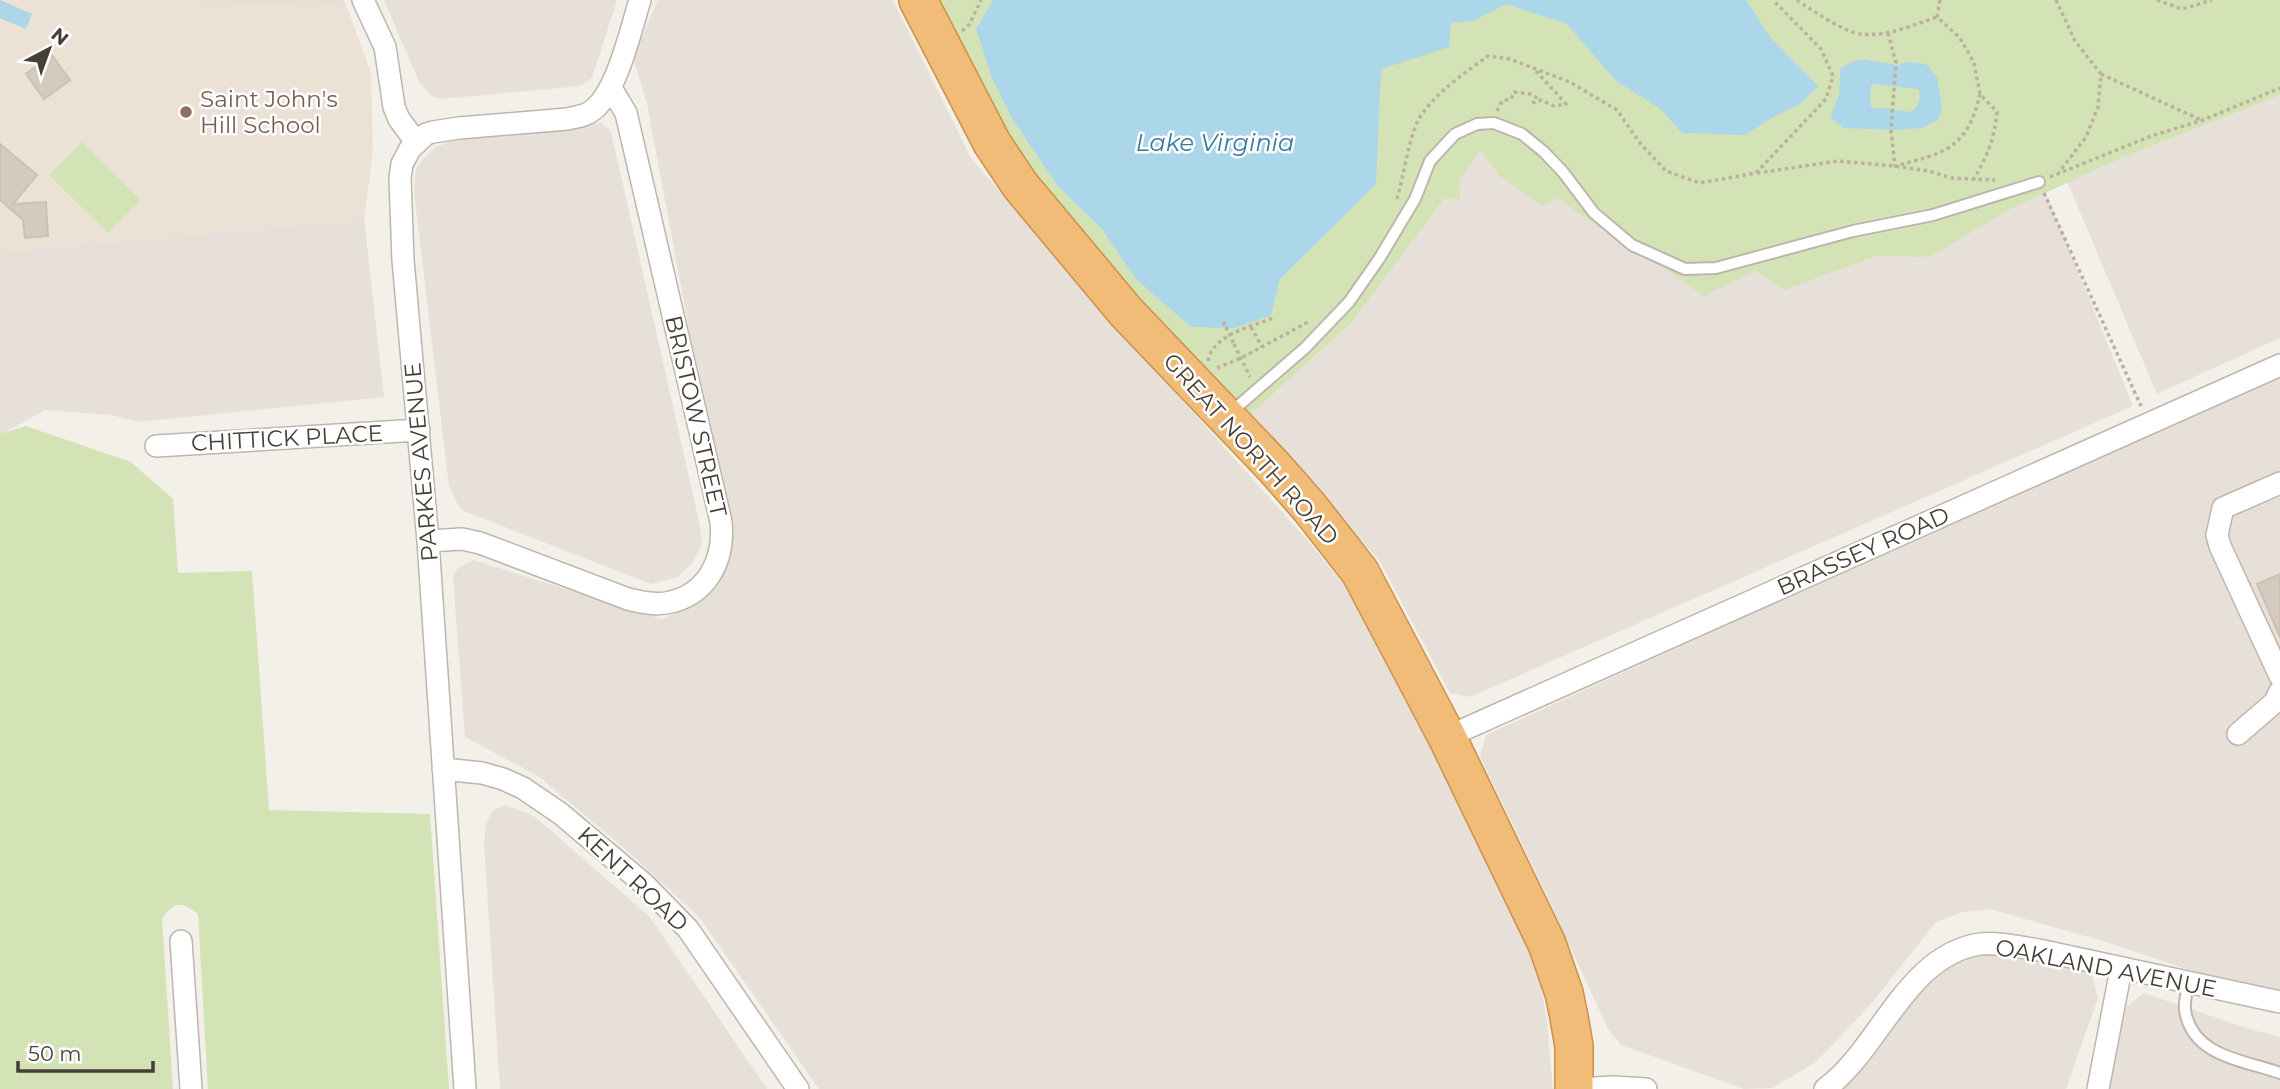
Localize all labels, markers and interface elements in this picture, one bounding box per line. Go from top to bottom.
north arrow [14,14,84,84]
text: N [46,23,73,50]
place label: Saint John's Hill School [200,85,338,139]
marker: Saint John's Hill School [178,104,194,120]
water label: Lake Virginia [1136,128,1294,157]
street label: BRISTOW STREET [659,313,733,520]
street label: GREAT NORTH ROAD [1158,347,1344,551]
street label: PARKES AVENUE [398,361,444,563]
street label: CHITTICK PLACE [190,419,384,457]
street label: BRASSEY ROAD [1772,500,1954,602]
street label: KENT ROAD [572,821,694,937]
street label: OAKLAND AVENUE [1993,933,2219,1003]
scale bar [18,1030,152,1074]
text: 50 m [28,1041,82,1066]

